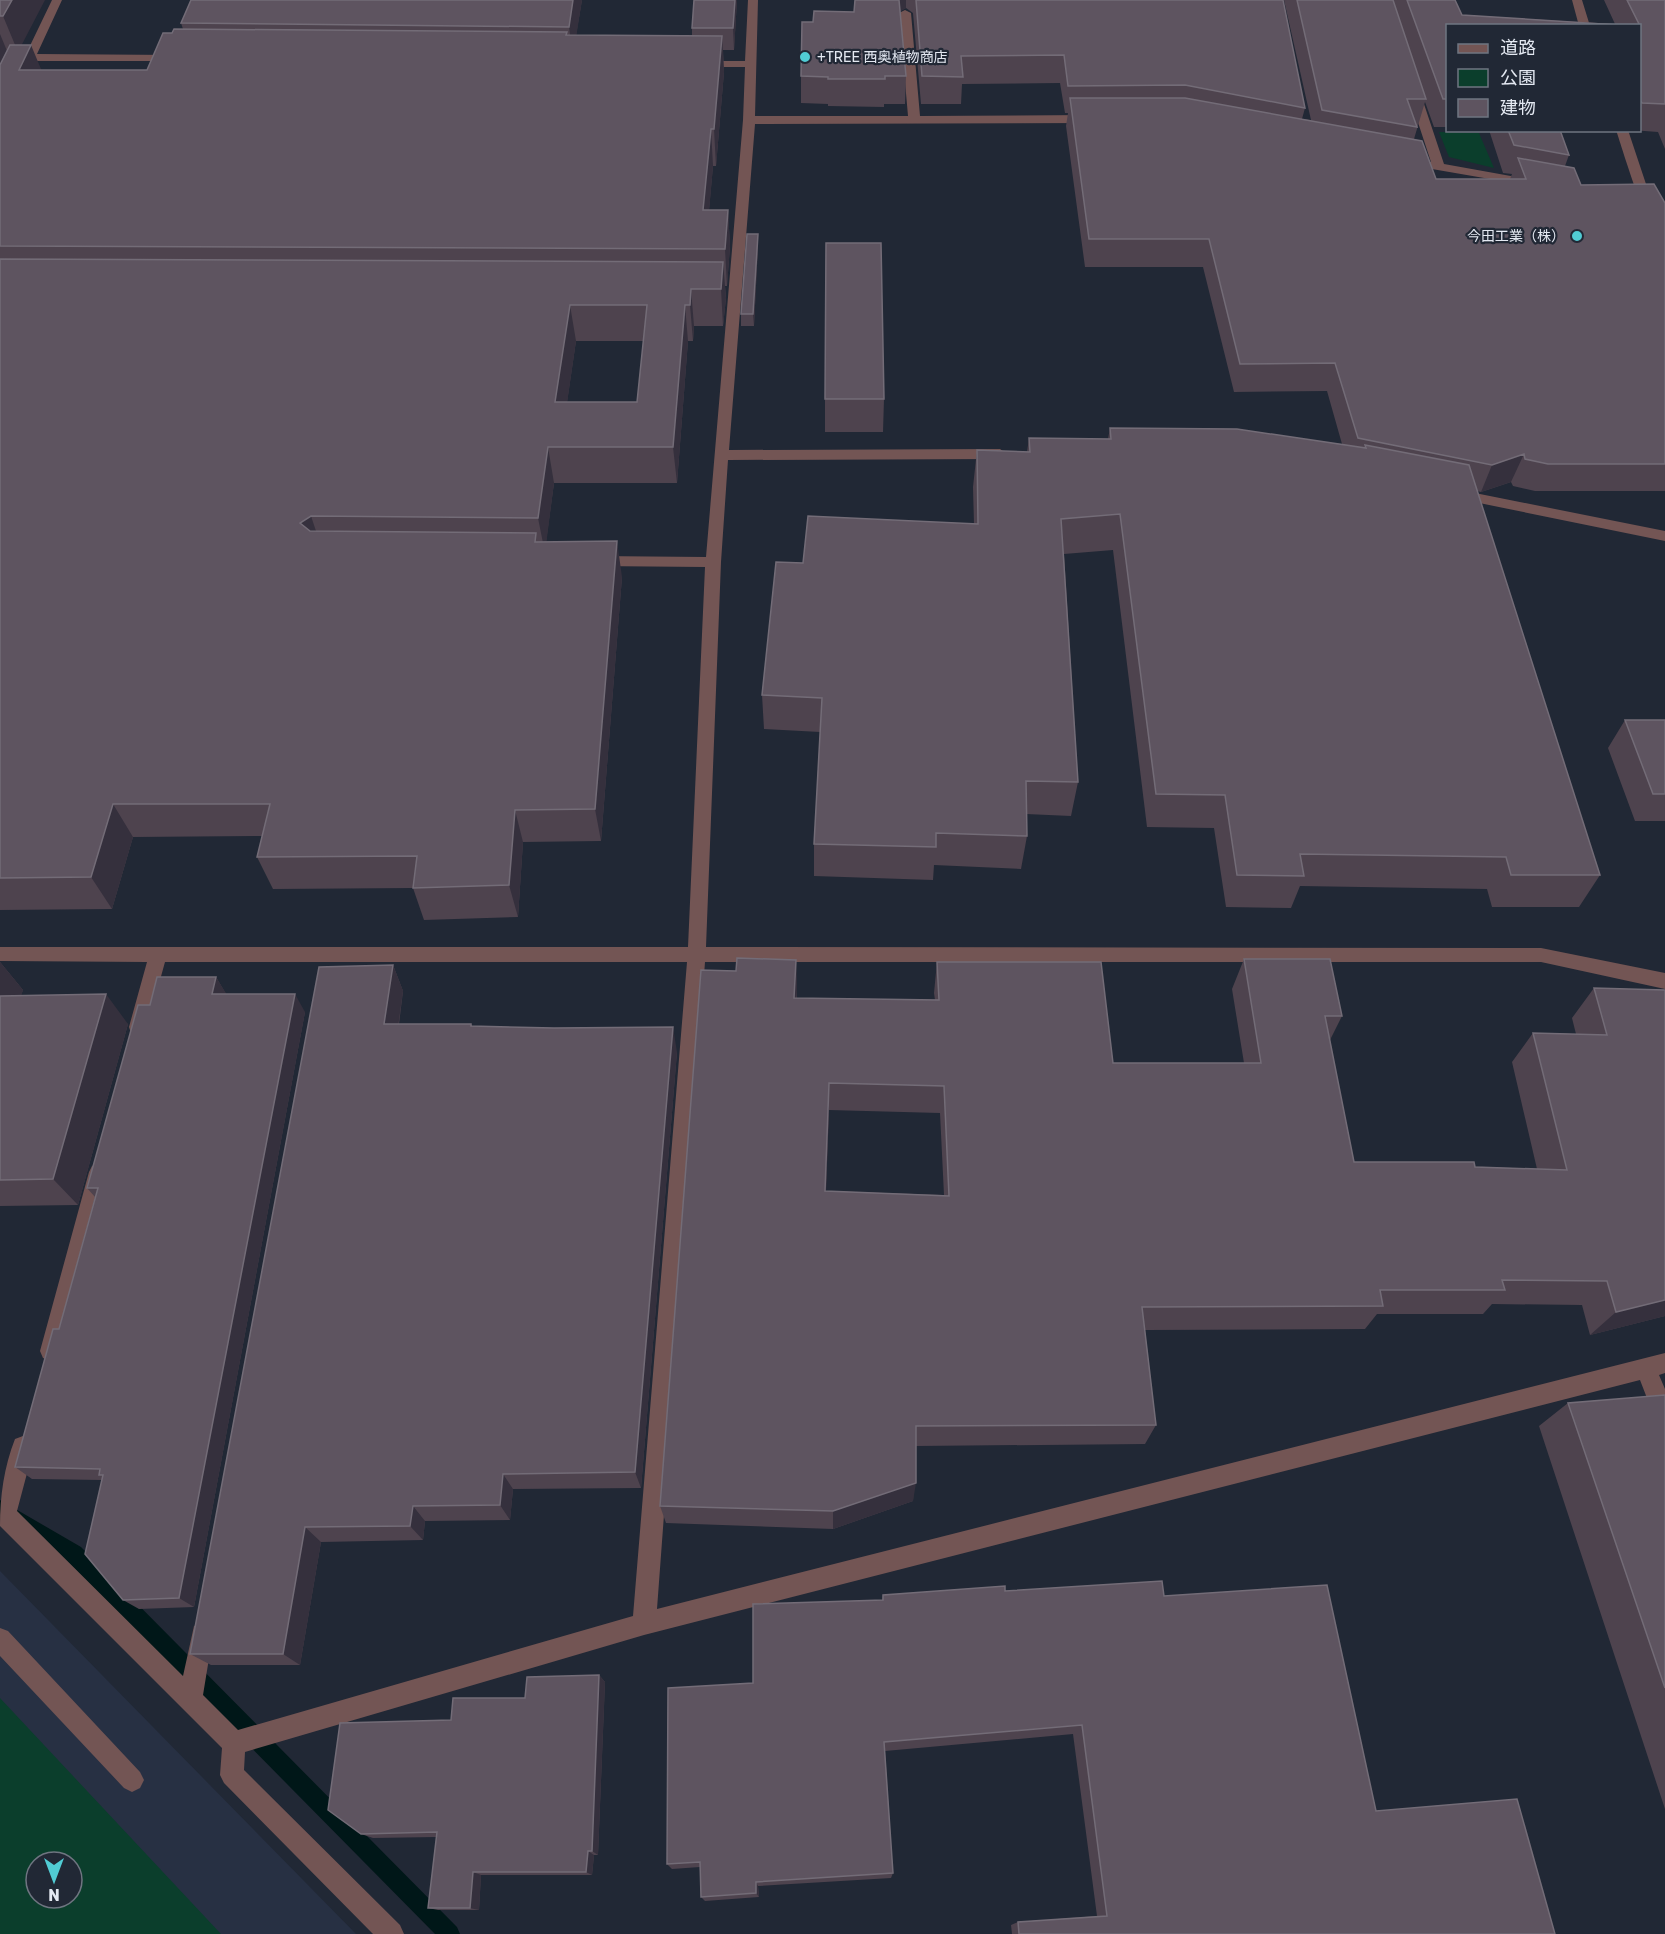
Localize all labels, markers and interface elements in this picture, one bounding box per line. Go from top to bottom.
legend [1446,24,1641,132]
text: 道路 [1500,37,1536,59]
place label: +TREE 西奥植物商店 [817,49,947,66]
marker: +TREE 西奥植物商店 [798,50,812,64]
text: 公園 [1500,67,1536,89]
text: 建物 [1500,97,1536,119]
place label: 今田工業（株） [1467,228,1565,245]
marker: 今田工業（株） [1570,229,1584,243]
north arrow [24,1850,84,1910]
text: N [48,1885,60,1904]

